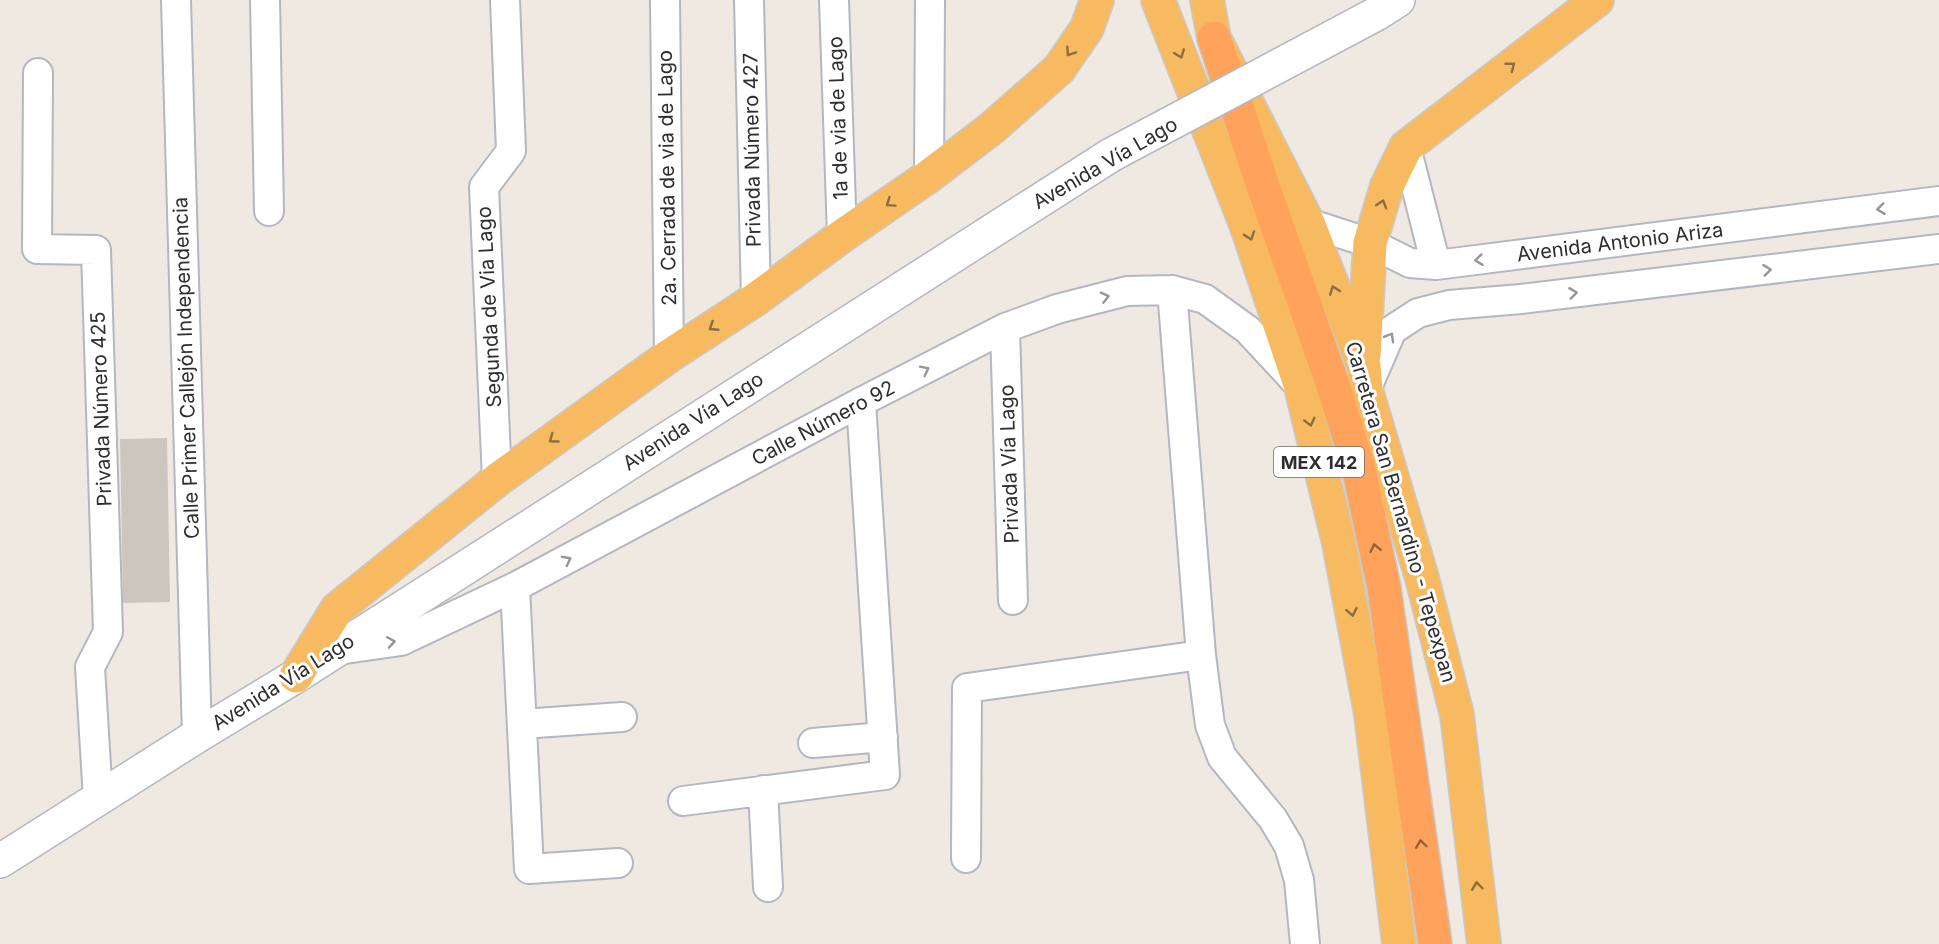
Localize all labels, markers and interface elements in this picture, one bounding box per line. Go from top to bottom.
street label: 1a de via de Lago [823,36,853,200]
one-way arrow [1066,45,1077,56]
one-way arrow [1173,48,1185,59]
street label: 2a. Cerrada de via de Lago [653,50,681,306]
street label: Privada Número 427 [738,53,766,247]
one-way arrow [1505,63,1516,74]
street label: Avenida Vía Lago [1028,112,1182,214]
one-way arrow [885,196,896,207]
street label: Calle Primer Callejón Independencia [168,197,204,539]
one-way arrow [1375,199,1387,210]
one-way arrow [1876,202,1886,214]
street label: Segunda de Via Lago [472,206,506,408]
street label: Avenida Antonio Ariza [1515,217,1725,267]
one-way arrow [1243,230,1256,241]
one-way arrow [1475,253,1484,266]
one-way arrow [1762,264,1772,277]
one-way arrow [1329,286,1341,297]
one-way arrow [1569,287,1578,300]
one-way arrow [1100,291,1110,304]
street label: Privada Número 425 [86,311,116,507]
one-way arrow [709,320,719,332]
one-way arrow [1383,333,1394,343]
street label: Carretera San Bernardino - Tepexpan [1341,339,1461,685]
one-way arrow [919,365,930,377]
street label: Avenida Vía Lago [618,367,768,475]
street label: Calle Número 92 [747,375,899,471]
street label: Privada Vía Lago [994,384,1024,544]
one-way arrow [1302,417,1315,427]
one-way arrow [549,432,560,443]
road number: MEX 142 [1274,447,1364,477]
one-way arrow [1369,543,1382,553]
one-way arrow [561,555,572,567]
one-way arrow [1345,607,1358,617]
street label: Avenida Vía Lago [208,629,358,735]
one-way arrow [387,637,396,649]
one-way arrow [1415,840,1427,849]
one-way arrow [1471,881,1484,890]

